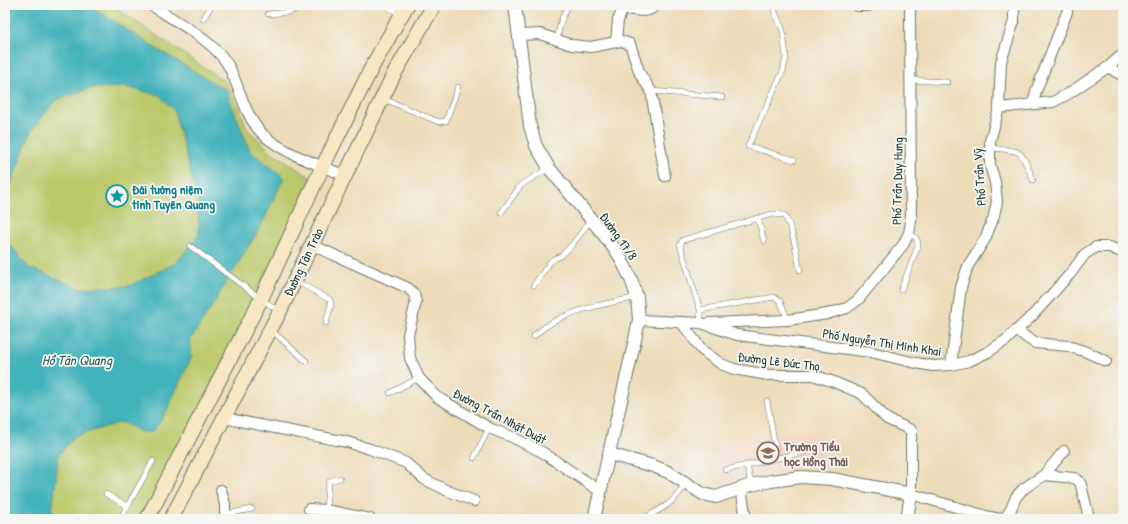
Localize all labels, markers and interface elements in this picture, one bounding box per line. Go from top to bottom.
street label: Phố Trần Duy Hưng [887,137,907,225]
street label: Phố Trần Vỹ [968,147,990,206]
place label: Đài tưởng niệm tỉnh Tuyên Quang [131,180,215,214]
place icon: Đài tưởng niệm tỉnh Tuyên Quang [104,183,130,209]
street label: Đường 17/8 [596,209,642,264]
street label: Đường Tân Trào [279,225,327,299]
street label: Phố Nguyễn Thị Minh Khai [821,324,943,360]
street label: Đường Lê Đức Thọ [737,347,821,375]
water label: Hồ Tân Quang [42,350,113,370]
street label: Đường Trần Nhật Duật [450,384,550,448]
place label: Trường Tiểu học Hồng Thái [783,437,848,471]
school or university icon: Trường Tiểu học Hồng Thái [755,440,781,466]

